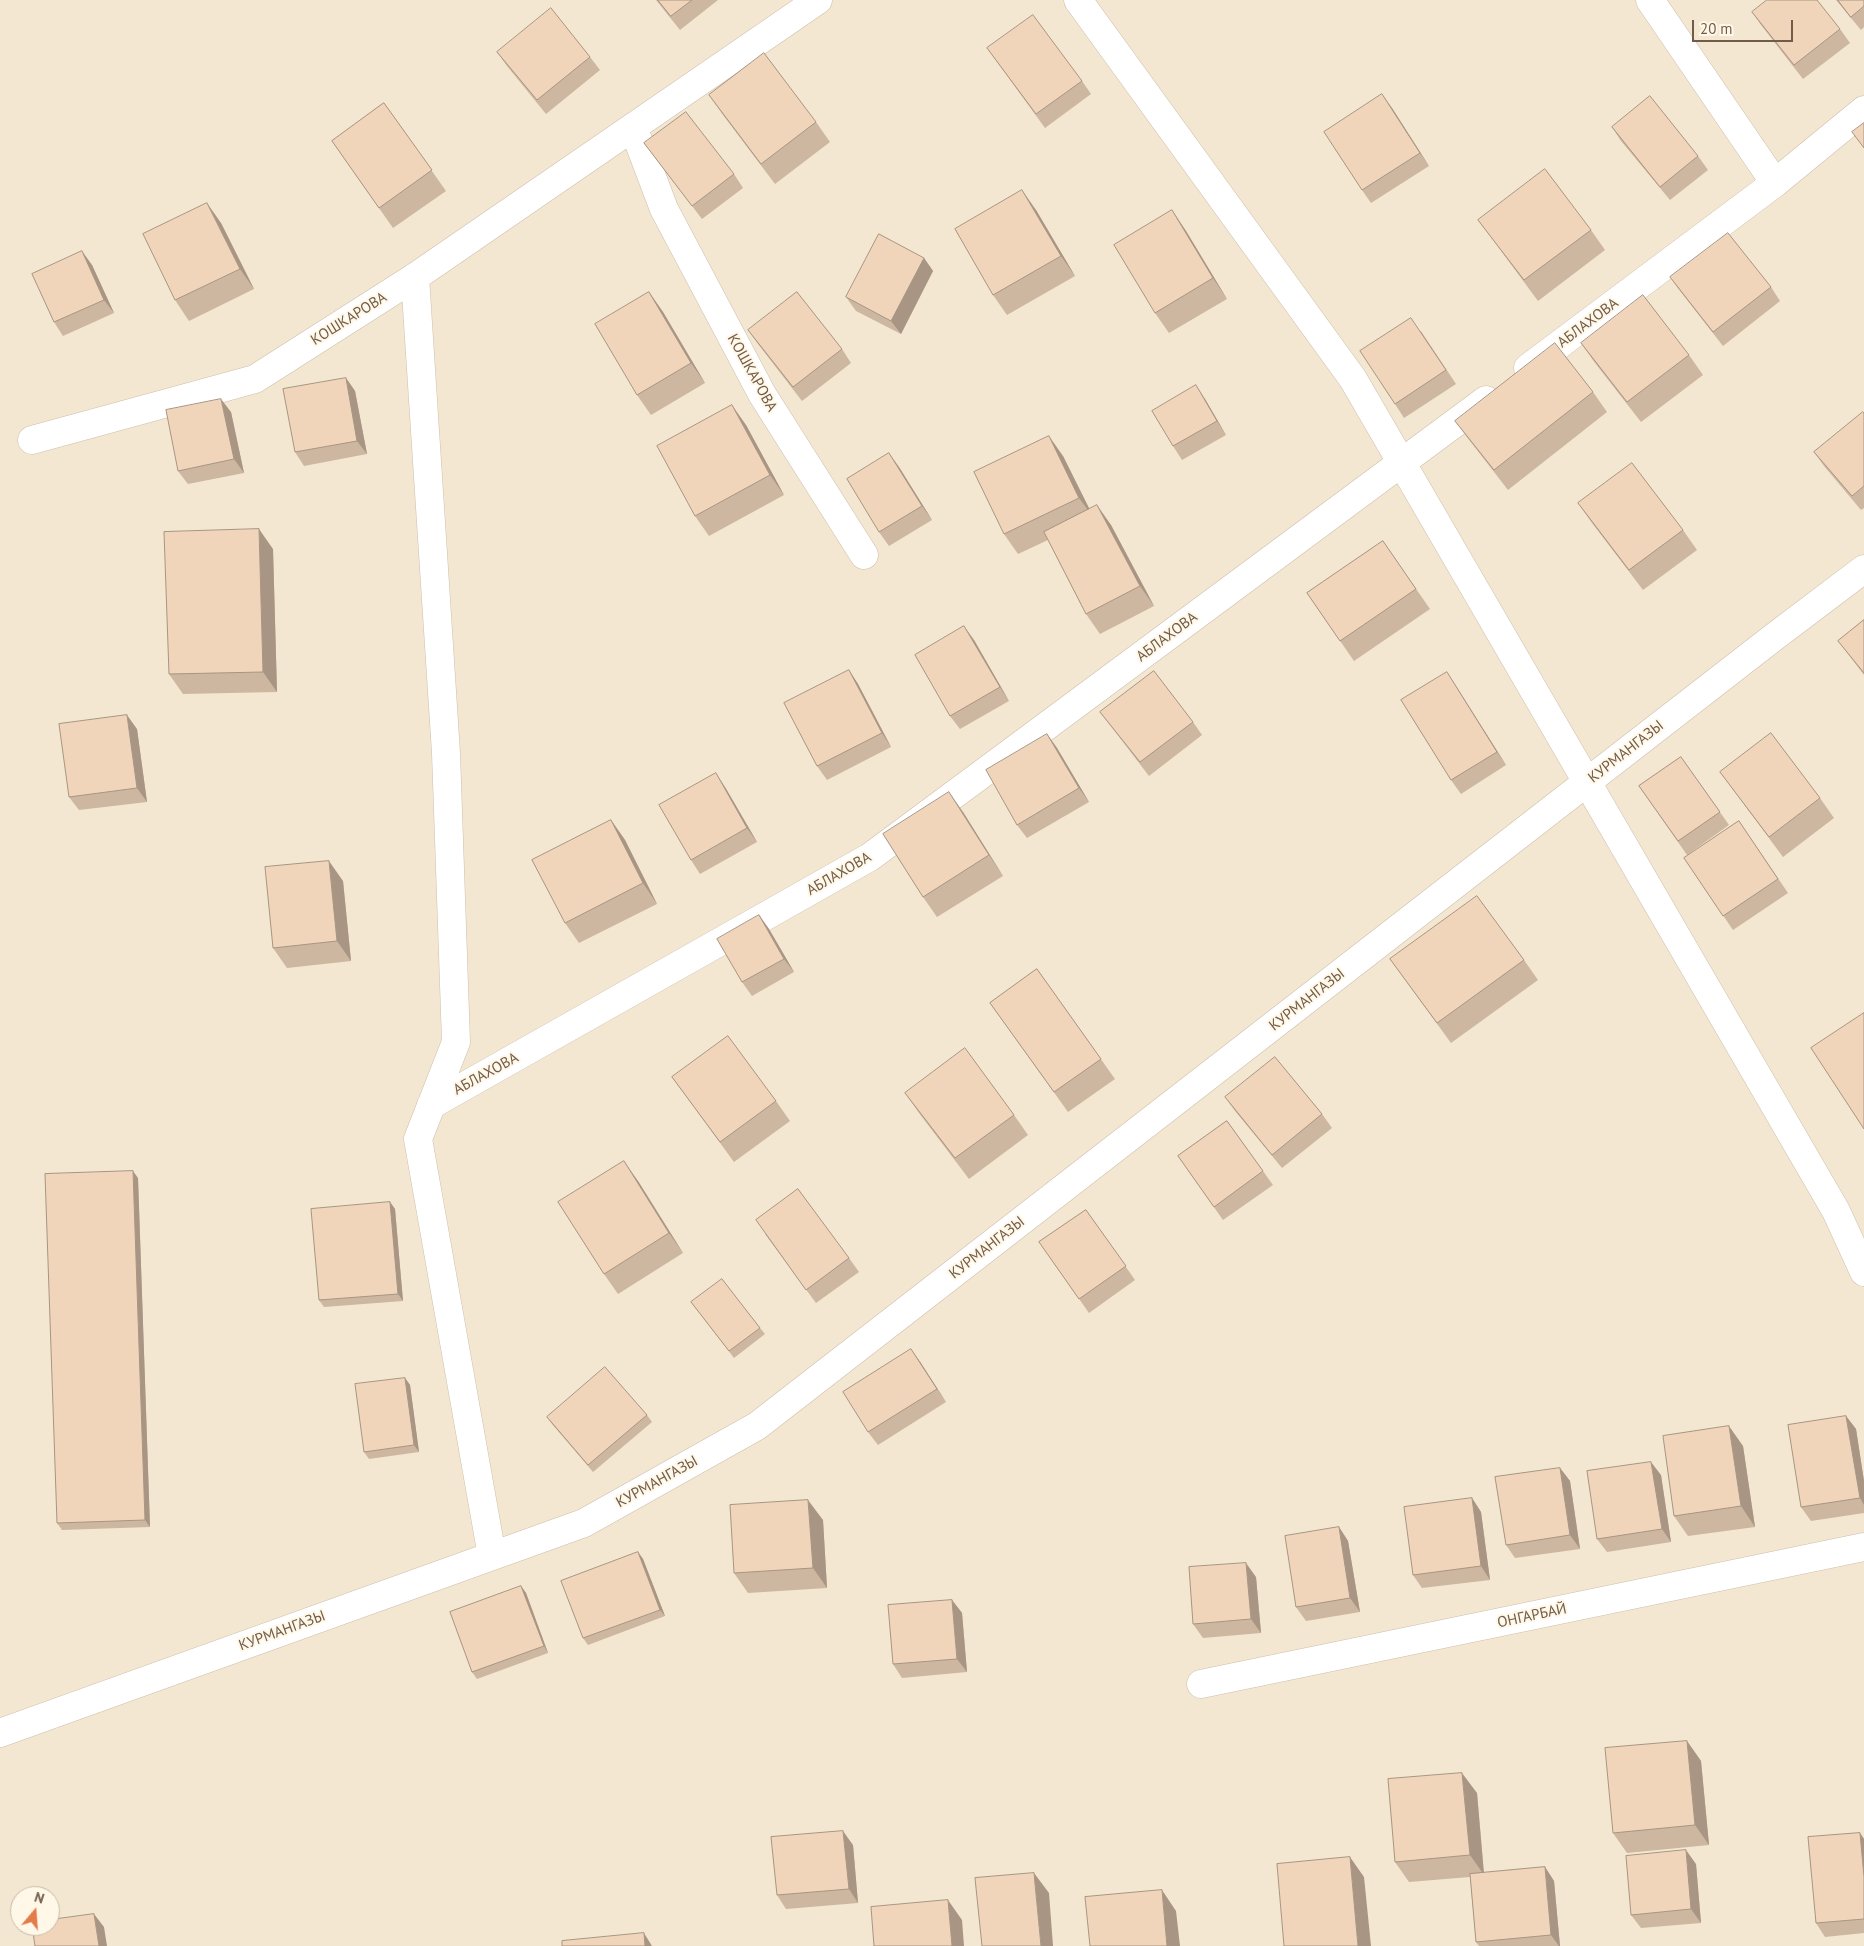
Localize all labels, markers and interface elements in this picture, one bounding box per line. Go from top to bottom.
scale bar [1694,10,1795,42]
text: 20 m [1700,19,1733,38]
street label: КОШКАРОВА [308,289,390,349]
street label: АБЛАХОВА [1554,294,1622,352]
street label: КОШКАРОВА [723,331,781,415]
street label: АБЛАХОВА [1133,608,1201,666]
street label: КУРМАНГАЗЫ [1585,717,1667,787]
street label: АБЛАХОВА [804,848,874,900]
street label: КУРМАНГАЗЫ [1266,965,1348,1035]
street label: АБЛАХОВА [450,1049,522,1099]
street label: КУРМАНГАЗЫ [946,1213,1028,1283]
street label: КУРМАНГАЗЫ [613,1452,701,1512]
street label: ОНГАРБАЙ [1496,1600,1568,1632]
street label: КУРМАНГАЗЫ [236,1607,328,1655]
north arrow [10,1886,60,1936]
text: N [32,1888,46,1908]

